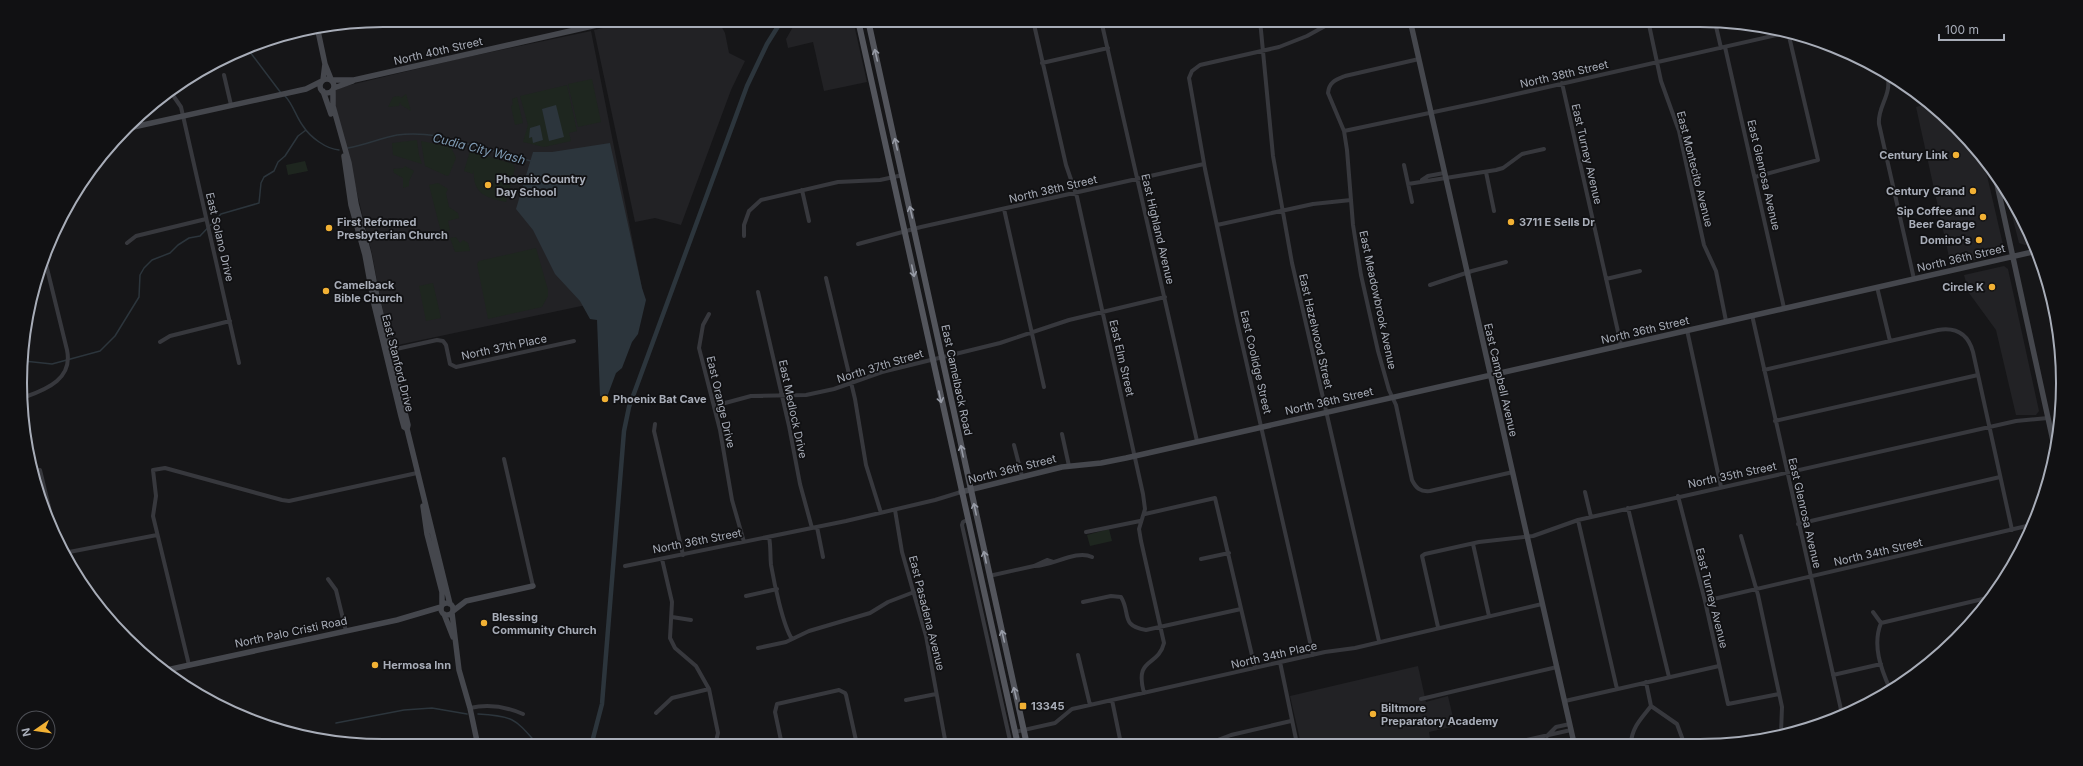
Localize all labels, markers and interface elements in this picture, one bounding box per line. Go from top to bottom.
scale bar [1939,16,2004,42]
text: 100 m [1945,22,1979,37]
street label: North 40th Street [392,34,484,68]
one-way arrow [871,49,879,62]
street label: North 38th Street [1518,57,1610,91]
street label: East Turney Avenue [1569,102,1605,206]
street label: East Montecito Avenue [1674,110,1716,228]
street label: East Glenrosa Avenue [1744,118,1784,232]
water label: Cudia City Wash [431,130,527,167]
one-way arrow [891,138,899,151]
place label: Century Link [1879,148,1949,162]
marker: Century Link [1951,150,1961,160]
place label: Phoenix Country Day School [496,172,586,199]
street label: North 38th Street [1007,172,1099,206]
street label: East Highland Avenue [1138,172,1178,286]
marker: Phoenix Country Day School [483,180,493,190]
place label: Century Grand [1886,184,1965,198]
marker: Century Grand [1968,186,1978,196]
street label: East Solano Drive [203,191,237,283]
place label: Sip Coffee and Beer Garage [1896,204,1975,231]
one-way arrow [907,206,915,219]
marker: Sip Coffee and Beer Garage [1978,212,1988,222]
place label: First Reformed Presbyterian Church [337,215,448,242]
place label: 3711 E Sells Dr [1519,215,1595,229]
marker: 3711 E Sells Dr [1506,217,1516,227]
marker: First Reformed Presbyterian Church [324,223,334,233]
street label: East Meadowbrook Avenue [1356,229,1400,371]
place label: Domino's [1920,233,1971,247]
marker: Domino's [1974,235,1984,245]
street label: North 36th Street [1915,241,2007,275]
one-way arrow [910,264,918,277]
street label: East Hazelwood Street [1296,272,1336,390]
place label: Camelback Bible Church [334,278,403,305]
place label: Circle K [1942,280,1984,294]
marker: Circle K [1987,282,1997,292]
marker: Camelback Bible Church [321,286,331,296]
street label: East Coolidge Street [1237,309,1275,416]
street label: East Stanford Drive [379,313,417,413]
street label: North 36th Street [1599,313,1691,347]
street label: East Elm Street [1106,318,1138,398]
street label: East Campbell Avenue [1481,322,1521,438]
street label: East Camelback Road [938,323,976,437]
street label: North 37th Place [460,331,548,363]
street label: North 37th Street [835,346,925,386]
street label: East Orange Drive [704,355,738,449]
street label: East Medlock Drive [776,358,810,460]
street label: North 36th Street [1283,384,1375,418]
one-way arrow [937,391,945,404]
place label: Phoenix Bat Cave [613,392,707,406]
marker: Phoenix Bat Cave [600,394,610,404]
one-way arrow [958,445,966,458]
street label: North 36th Street [967,451,1058,487]
street label: East Glenrosa Avenue [1785,456,1825,570]
street label: North 35th Street [1686,459,1778,491]
one-way arrow [970,503,978,516]
street label: North 36th Street [651,525,743,556]
street label: North 34th Street [1832,535,1924,569]
street label: East Turney Avenue [1693,546,1731,650]
one-way arrow [980,551,988,564]
street label: East Pasadena Avenue [906,554,948,672]
place label: Blessing Community Church [492,610,597,637]
street label: North Palo Cristi Road [233,613,349,651]
marker: Blessing Community Church [479,618,489,628]
one-way arrow [998,630,1006,643]
street label: North 34th Place [1230,638,1318,672]
place label: Hermosa Inn [383,658,451,672]
marker: Hermosa Inn [370,660,380,670]
one-way arrow [1011,687,1019,700]
place label: 13345 [1031,699,1064,713]
marker: 13345 [1018,701,1028,711]
place label: Biltmore Preparatory Academy [1381,701,1499,728]
marker: Biltmore Preparatory Academy [1368,709,1378,719]
north arrow [16,710,56,750]
text: N [18,727,34,738]

